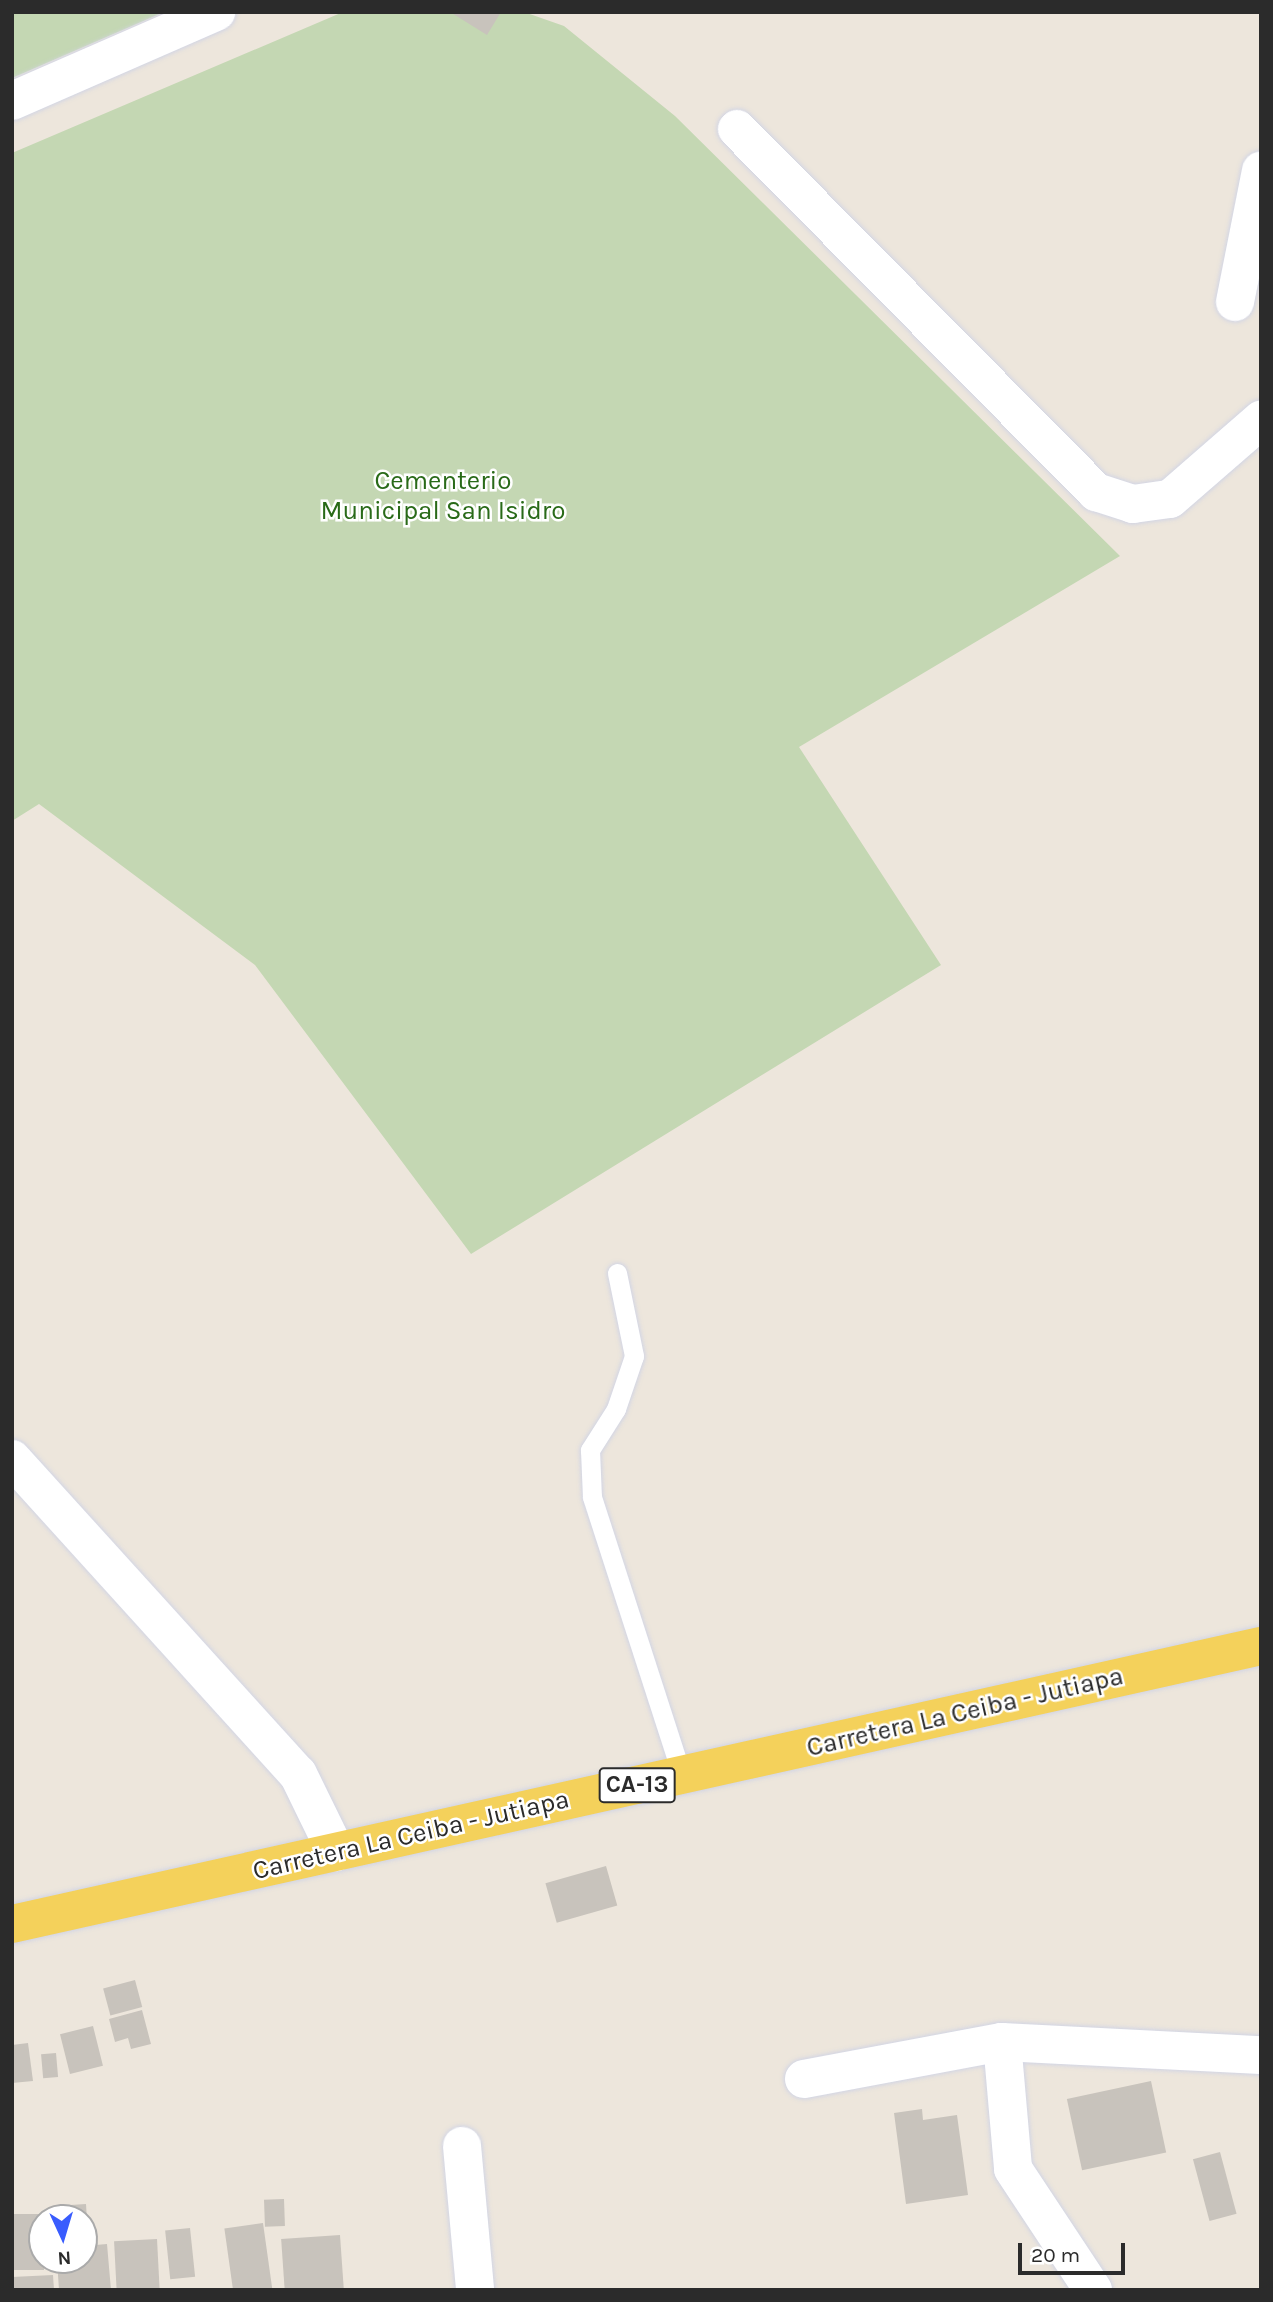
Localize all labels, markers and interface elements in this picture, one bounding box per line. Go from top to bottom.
park label: Cementerio Municipal San Isidro [321,465,565,526]
street label: Carretera La Ceiba - Jutiapa [804,1660,1126,1764]
road number: CA-13 [598,1764,676,1806]
street label: Carretera La Ceiba - Jutiapa [250,1783,572,1887]
north arrow [28,2204,98,2274]
scale bar [1021,2228,1128,2272]
text: 20 m [1031,2243,1080,2267]
text: N [57,2247,72,2269]

